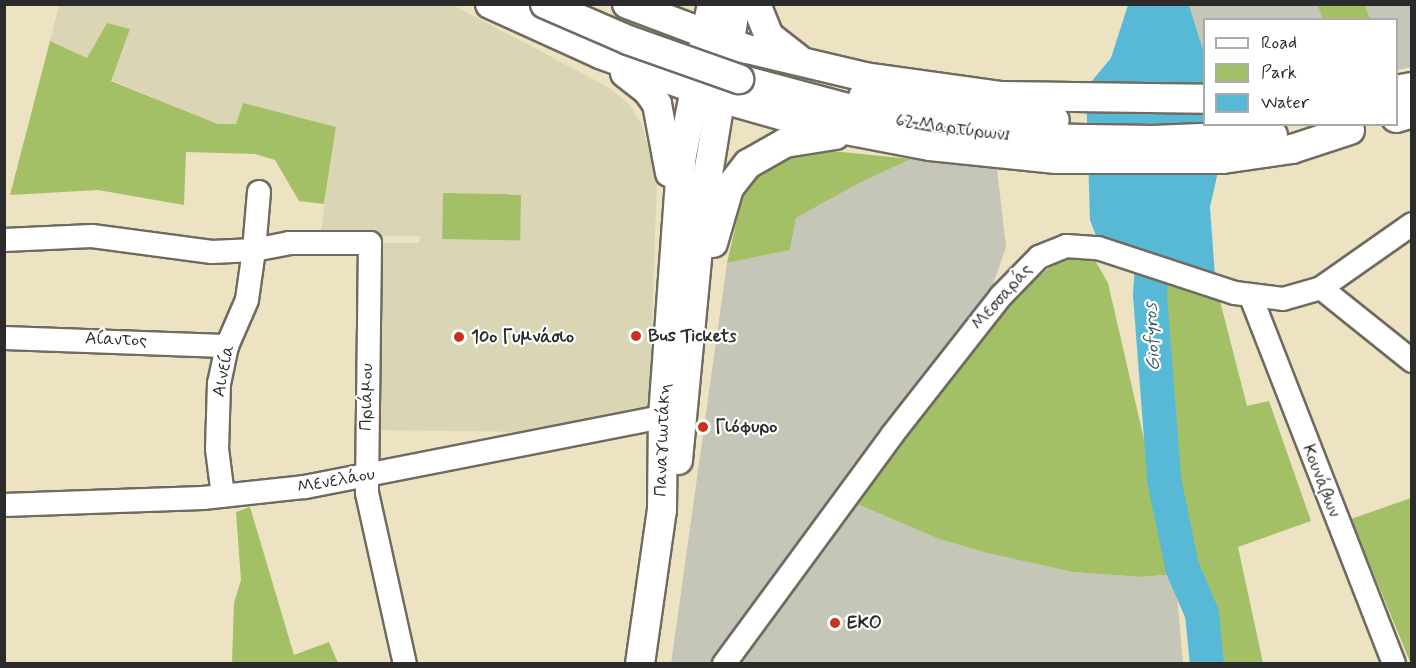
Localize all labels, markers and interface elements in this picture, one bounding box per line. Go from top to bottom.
legend [1203,18,1398,126]
text: Road [1261,31,1297,55]
text: Park [1261,61,1297,85]
text: Water [1261,91,1309,115]
street label: 62 Μαρτύρων [894,110,1006,146]
street label: Μεσσαράς [967,259,1037,335]
water label: Giofyros [1138,302,1166,372]
place label: Bus Tickets [648,325,737,347]
place label: 10ο Γυμνάσιο [471,326,574,348]
street label: Αίαντος [84,328,148,352]
marker: Bus Tickets [629,329,643,343]
marker: 10ο Γυμνάσιο [452,330,466,344]
street label: Αινεία [208,343,240,399]
street label: Πριάμου [356,363,378,431]
street label: Παναγιωτάκη [650,383,676,497]
place label: Γιόφυρο [715,416,777,438]
marker: Γιόφυρο [696,420,710,434]
street label: Κουνάβων [1297,441,1345,521]
street label: Μενελάου [295,464,377,498]
place label: ΕΚΟ [847,612,882,634]
marker: ΕΚΟ [828,616,842,630]

